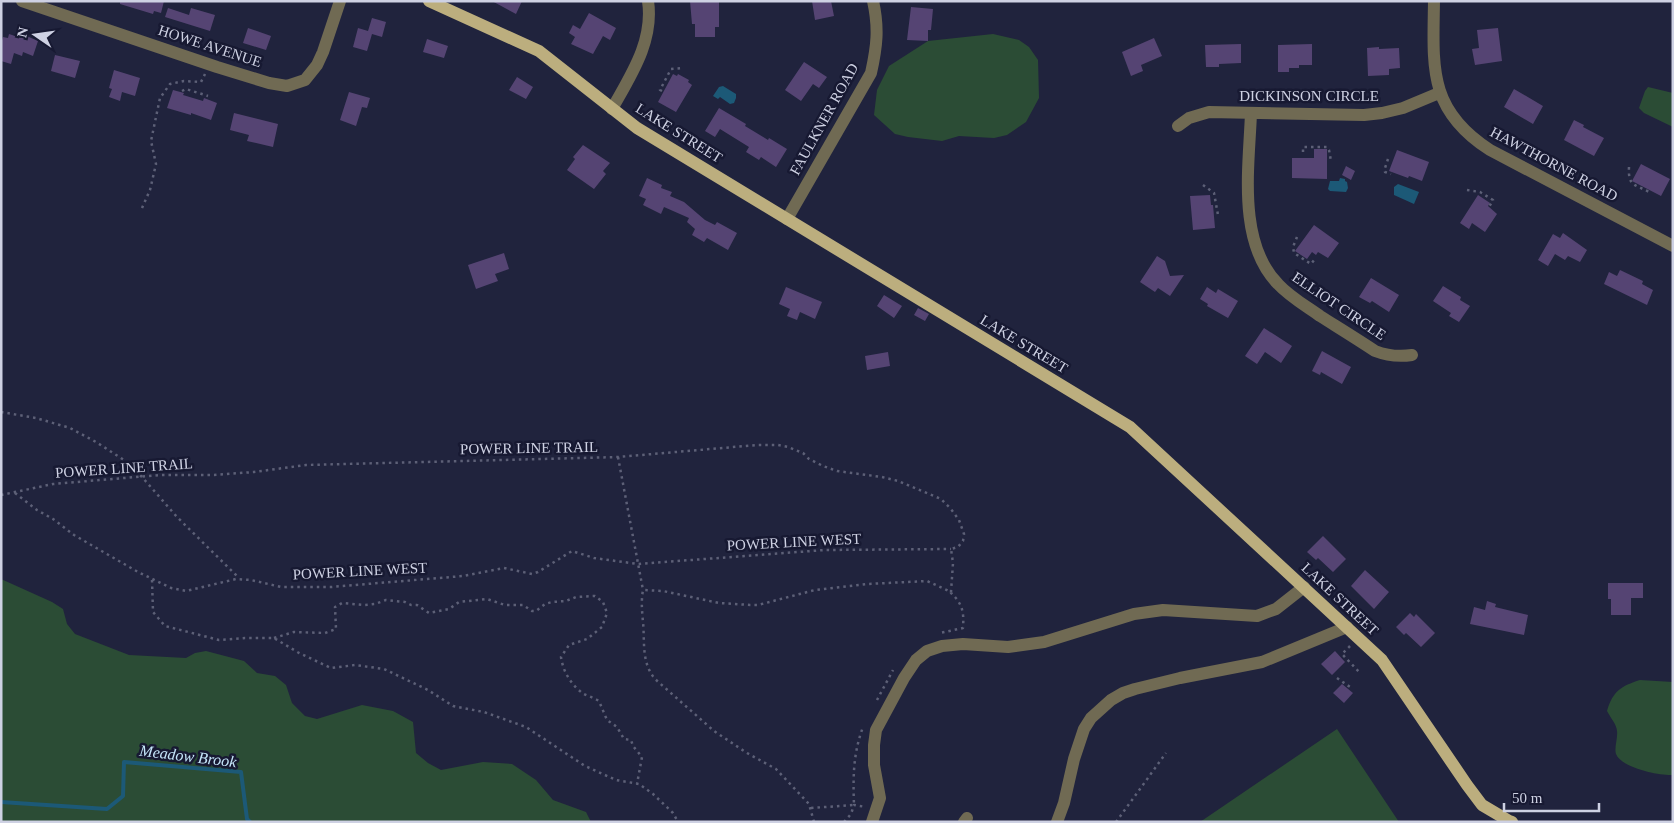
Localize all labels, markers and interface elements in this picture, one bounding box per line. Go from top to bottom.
north arrow [10,10,60,60]
street label: HOWE AVENUE [156,22,264,70]
text: N [14,26,31,39]
street label: FAULKNER ROAD [787,60,861,178]
street label: DICKINSON CIRCLE [1239,88,1379,104]
street label: LAKE STREET [633,100,725,166]
street label: HAWTHORNE ROAD [1488,124,1620,204]
street label: ELLIOT CIRCLE [1289,269,1389,343]
street label: LAKE STREET [978,312,1070,376]
street label: POWER LINE TRAIL [460,439,598,457]
street label: POWER LINE TRAIL [55,455,193,481]
street label: POWER LINE WEST [726,530,862,554]
street label: POWER LINE WEST [292,559,428,583]
street label: LAKE STREET [1298,559,1382,639]
water label: Meadow Brook [138,741,238,770]
scale bar [1504,780,1599,812]
text: 50 m [1512,790,1543,806]

